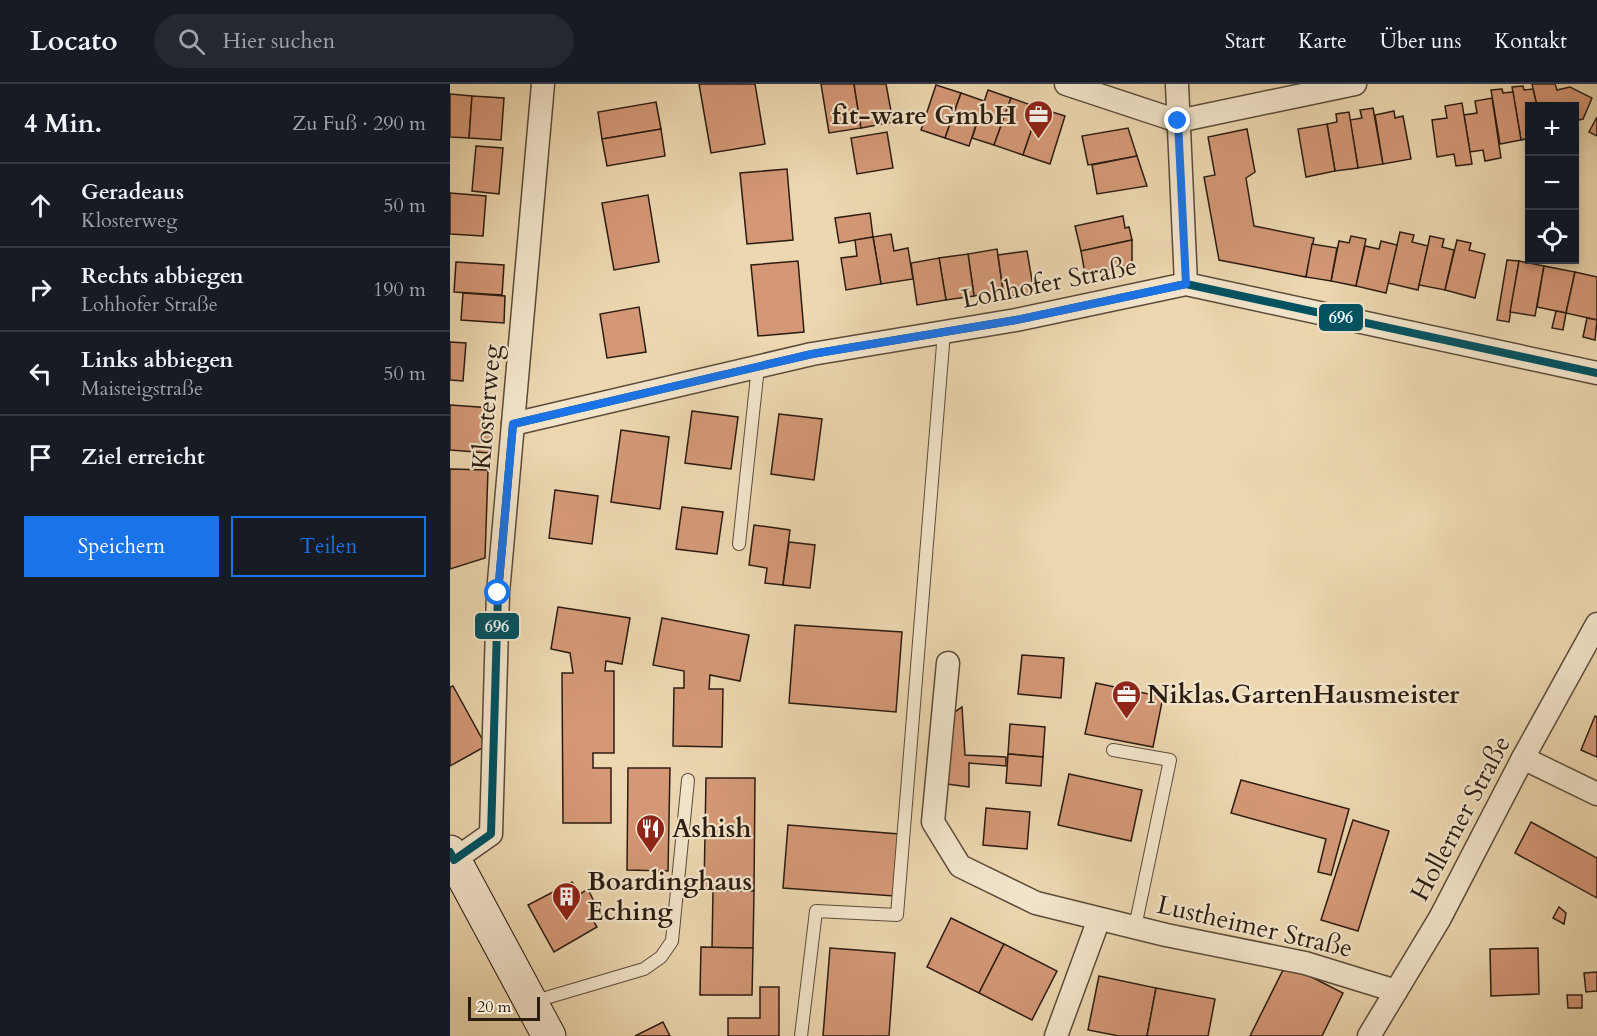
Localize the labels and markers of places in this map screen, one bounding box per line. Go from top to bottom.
place label: fit-ware GmbH [832,98,1017,133]
office icon: fit-ware GmbH [1022,99,1054,141]
place label: Niklas.GartenHausmeister [1147,677,1460,712]
office icon: Niklas.GartenHausmeister [1110,678,1142,720]
place label: Ashish [672,811,752,846]
restaurant icon: Ashish [635,812,667,854]
place label: Boardinghaus Eching [587,864,752,929]
building icon: Boardinghaus Eching [550,880,582,922]

